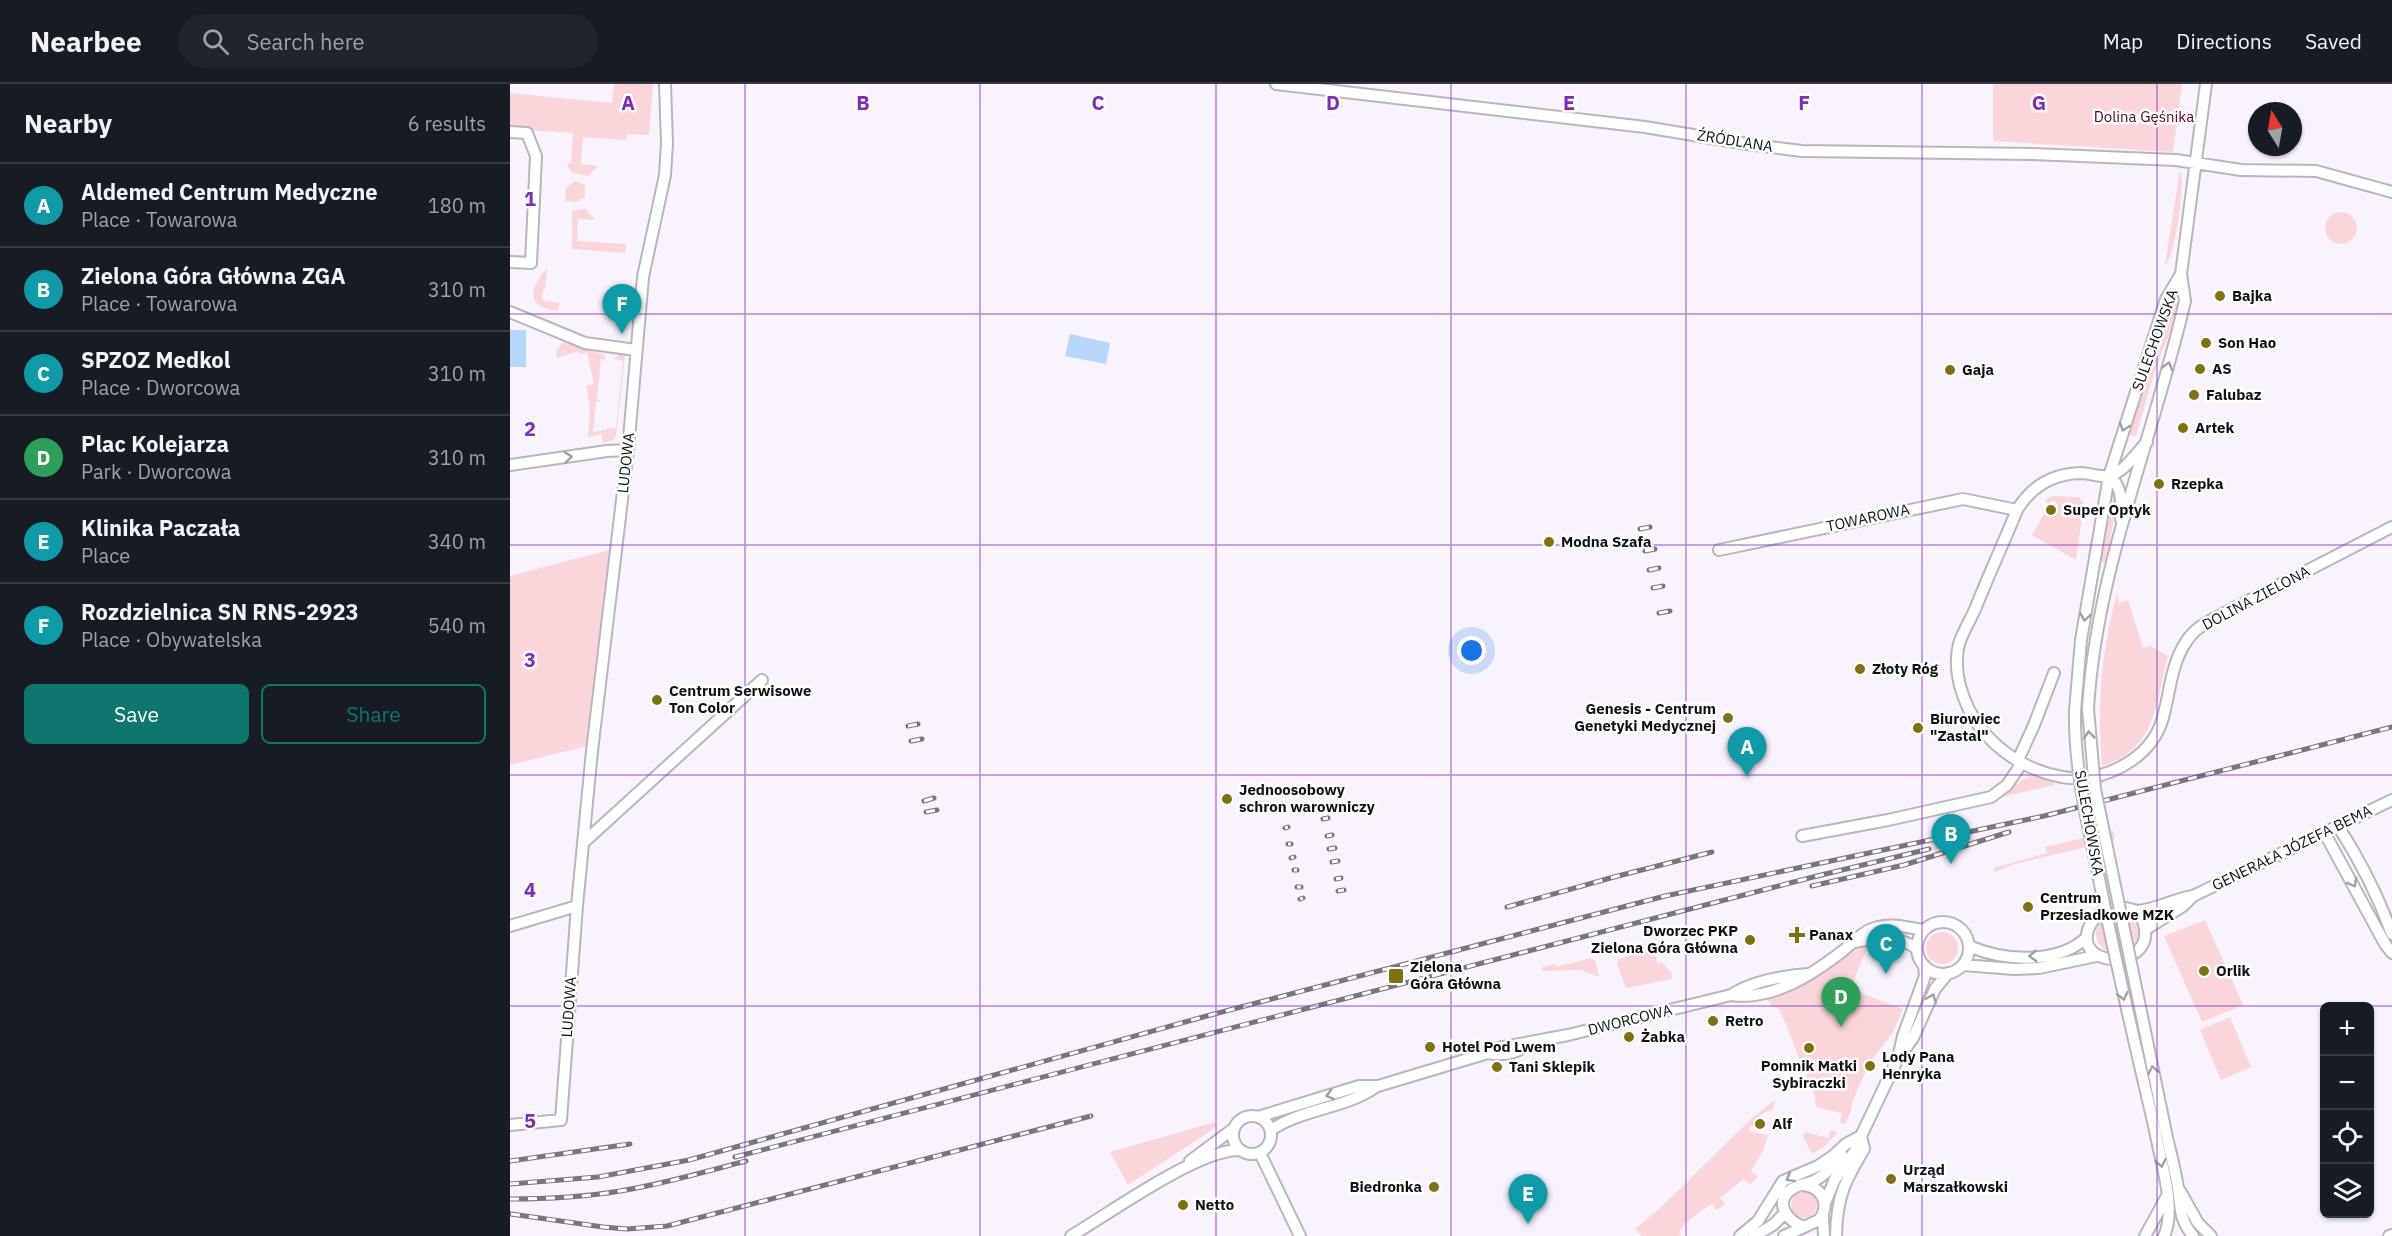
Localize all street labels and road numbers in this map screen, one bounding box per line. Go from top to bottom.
street label: ŹRÓDLANA [1696,125,1775,156]
street label: SULECHOWSKA [2127,286,2182,393]
street label: LUDOWA [613,431,638,494]
street label: TOWAROWA [1824,499,1912,536]
street label: DOLINA ZIELONA [2199,561,2313,634]
street label: SULECHOWSKA [2071,769,2108,878]
street label: GENERAŁA JÓZEFA BEMA [2209,800,2375,895]
street label: LUDOWA [557,976,580,1038]
street label: DWORCOWA [1586,1000,1674,1039]

